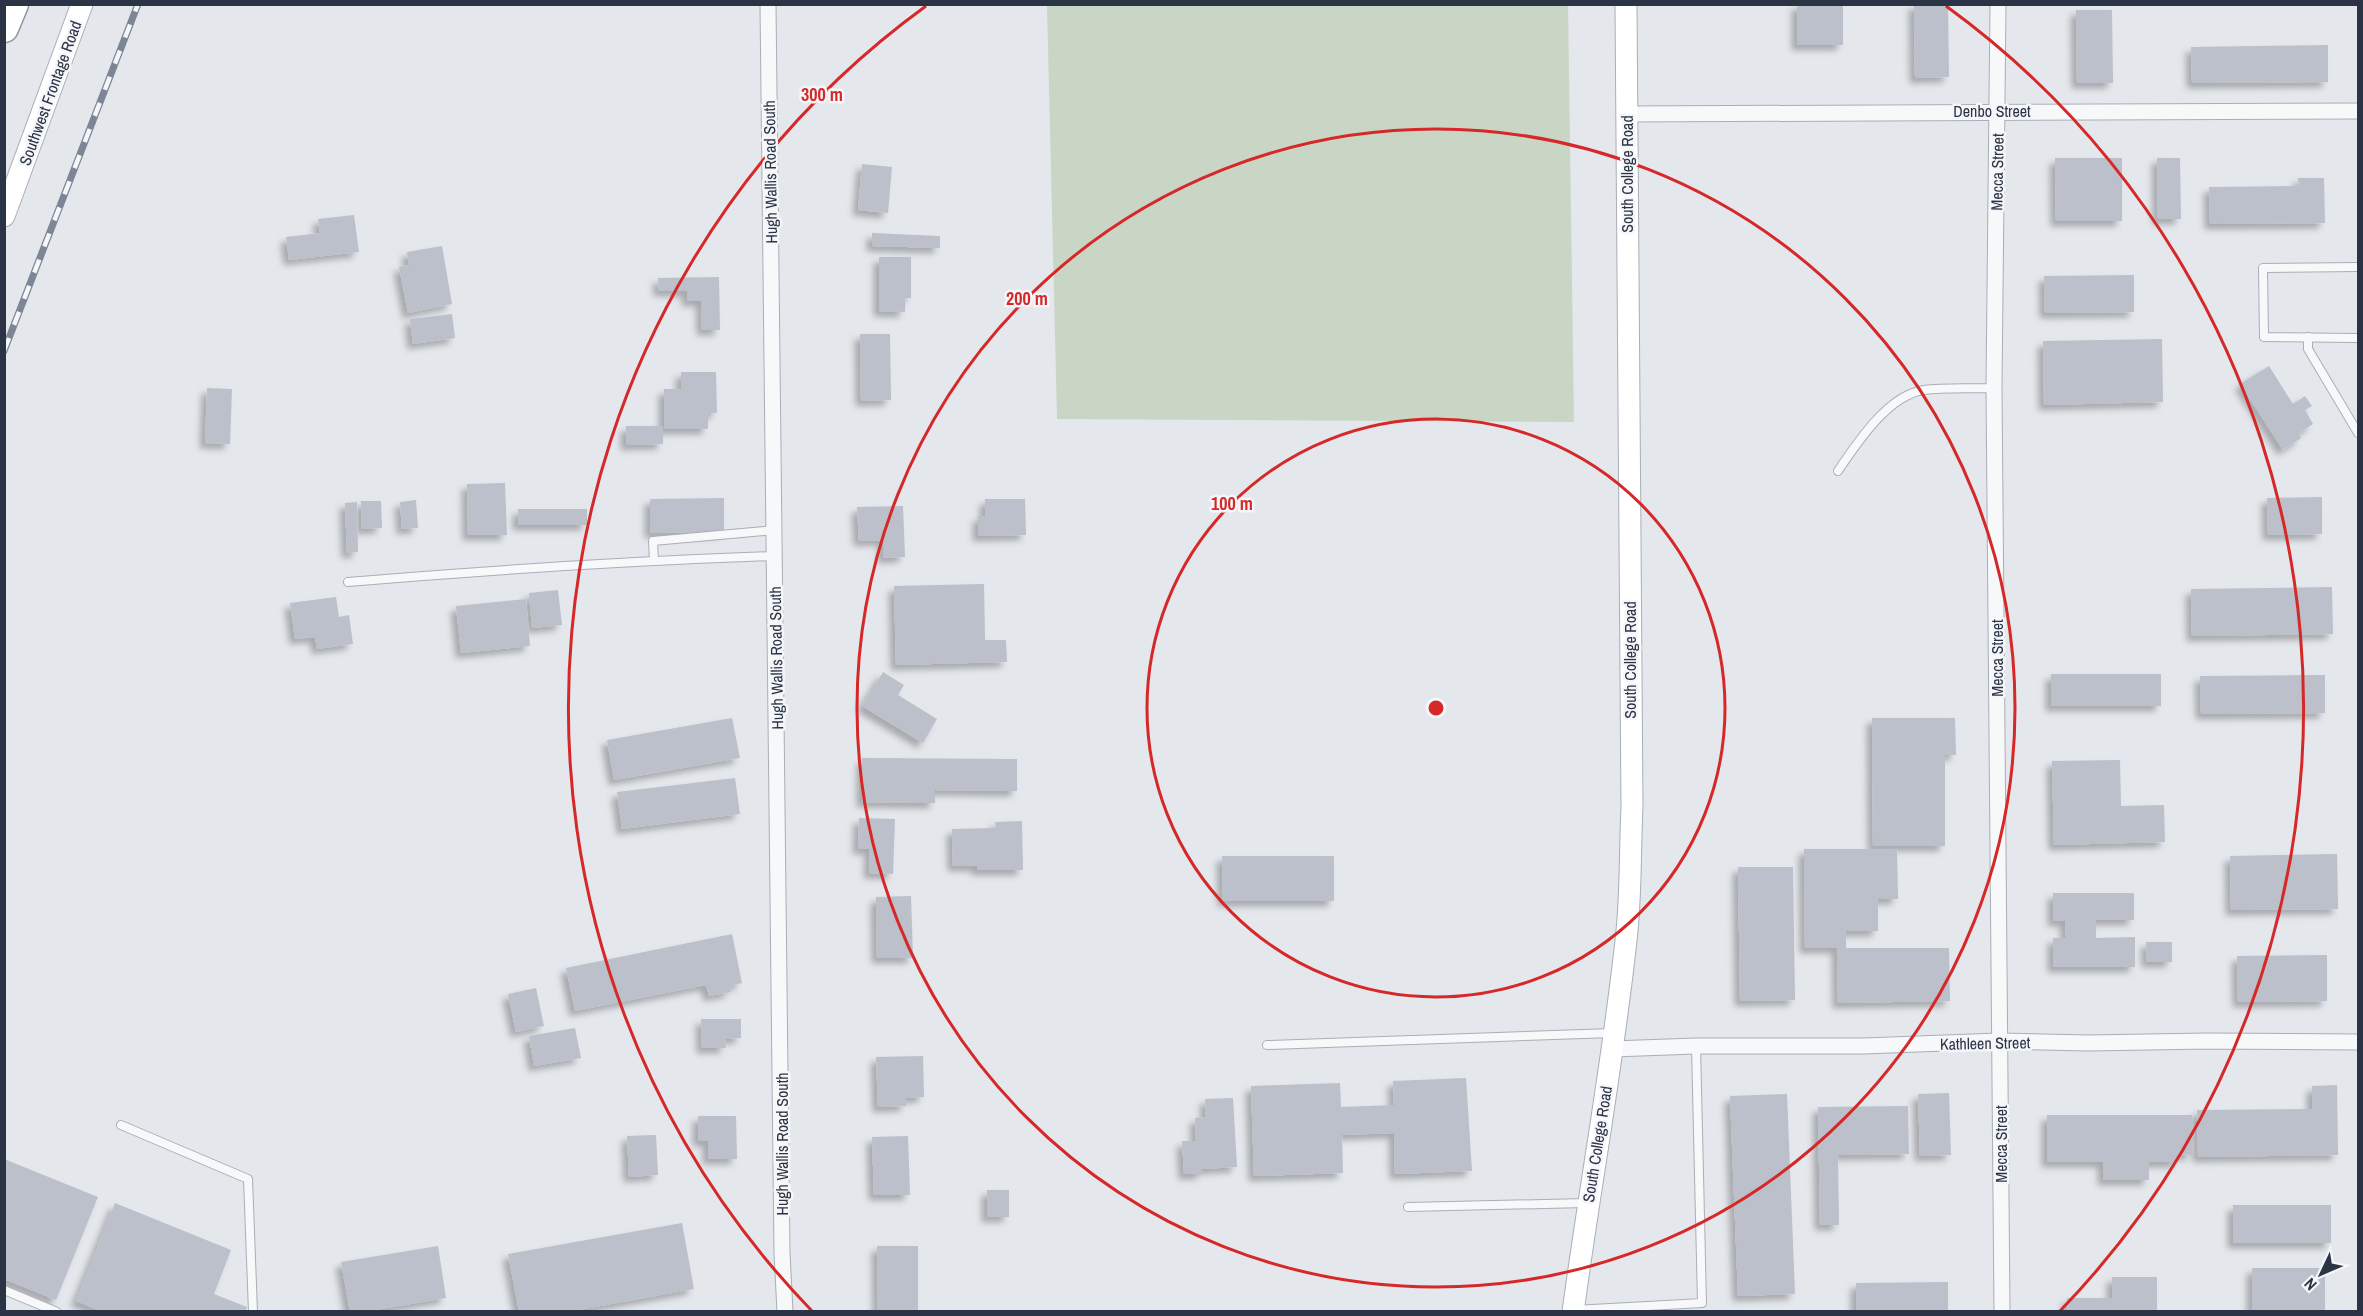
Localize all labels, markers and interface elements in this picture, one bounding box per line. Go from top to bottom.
street label: Southwest Frontage Road [14,18,86,168]
text: 300 m [801,82,843,107]
street label: Hugh Wallis Road South [758,100,782,244]
street label: Denbo Street [1953,100,2031,122]
street label: South College Road [1616,115,1638,233]
street label: Mecca Street [1985,133,2009,211]
text: 200 m [1006,286,1048,311]
text: 100 m [1211,491,1253,516]
street label: Hugh Wallis Road South [764,586,788,730]
street label: South College Road [1619,601,1641,719]
street label: Mecca Street [1986,619,2008,697]
centre of rings [1426,698,1446,718]
street label: Kathleen Street [1940,1031,2031,1055]
street label: Hugh Wallis Road South [771,1072,793,1216]
street label: South College Road [1577,1084,1617,1204]
street label: Mecca Street [1990,1105,2012,1183]
north arrow [2291,1244,2351,1304]
text: N [2299,1273,2321,1295]

